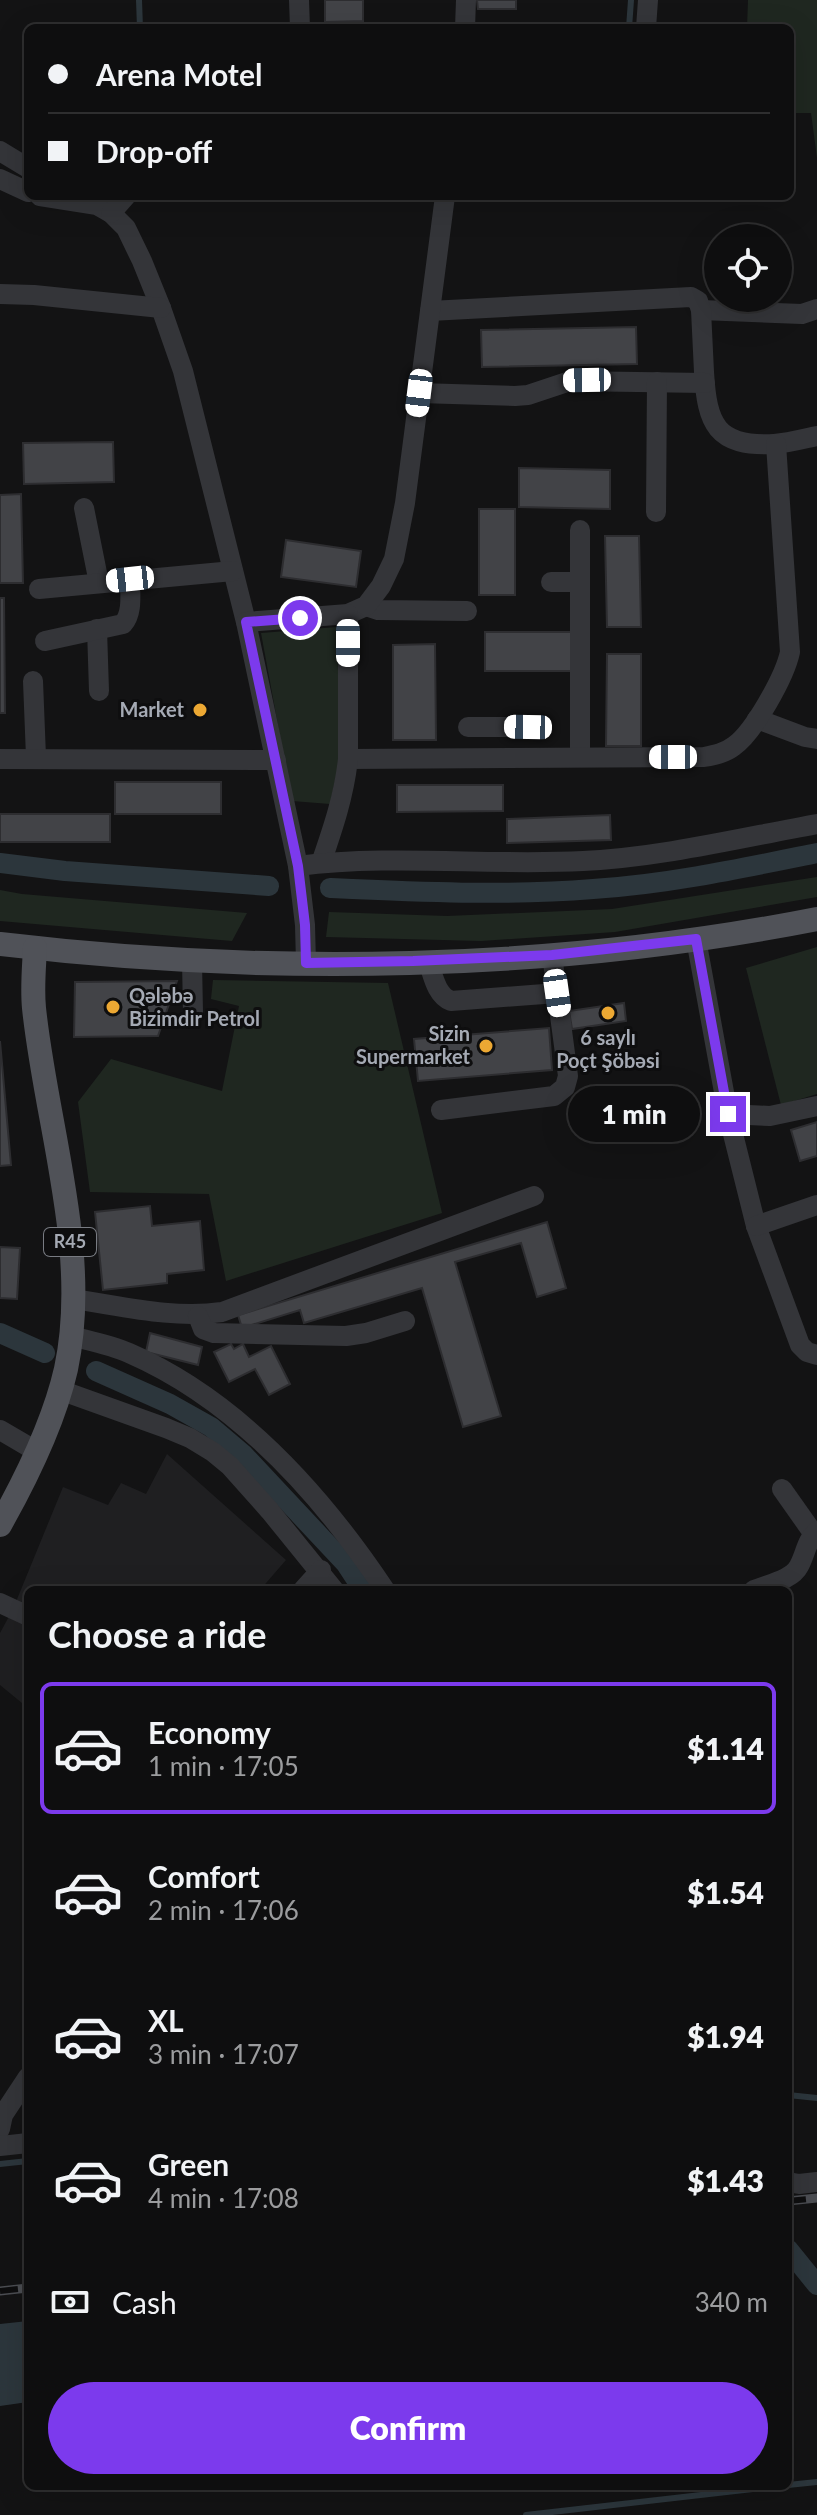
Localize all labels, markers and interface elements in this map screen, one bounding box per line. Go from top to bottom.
text: Arena Motel [96,56,262,92]
text: Drop-off [96,133,212,169]
map controls [704,224,792,312]
button: locate [704,224,792,312]
car [404,368,434,418]
car [563,368,611,392]
car [105,565,155,593]
route start [282,600,318,636]
car [336,619,360,667]
place label: Market [120,697,185,721]
marker: Market [191,701,209,719]
car [504,715,552,739]
car [649,745,697,769]
car [542,968,572,1018]
place label: Qələbə Bizimdir Petrol [129,983,260,1030]
marker: Qələbə Bizimdir Petrol [104,998,122,1016]
marker: 6 saylı Poçt Şöbəsi [599,1004,617,1022]
place label: Sizin Supermarket [356,1021,471,1068]
place label: 6 saylı Poçt Şöbəsi [556,1025,660,1072]
marker: Sizin Supermarket [477,1037,495,1055]
callout: 1 min [568,1086,700,1142]
route end [710,1096,746,1132]
text: 1 min [602,1098,666,1130]
road number: R45 [44,1228,96,1256]
text: Choose a ride [48,1612,267,1656]
icon: car [52,1712,124,1784]
text: Economy [148,1714,271,1750]
text: $1.14 [687,1730,764,1766]
text: 1 min · 17:05 [148,1750,299,1782]
icon: car [52,1856,124,1928]
text: Comfort [148,1858,260,1894]
text: $1.54 [687,1874,764,1910]
text: 2 min · 17:06 [148,1894,299,1926]
icon: car [52,2000,124,2072]
text: XL [148,2002,184,2038]
text: $1.94 [687,2018,764,2054]
text: 3 min · 17:07 [148,2038,299,2070]
icon: car [52,2144,124,2216]
text: Green [148,2146,229,2182]
text: $1.43 [687,2162,764,2198]
text: 4 min · 17:08 [148,2182,299,2214]
icon: cash [48,2280,92,2324]
text: Cash [112,2284,177,2320]
text: 340 m [695,2286,768,2318]
button: Confirm [48,2382,768,2474]

